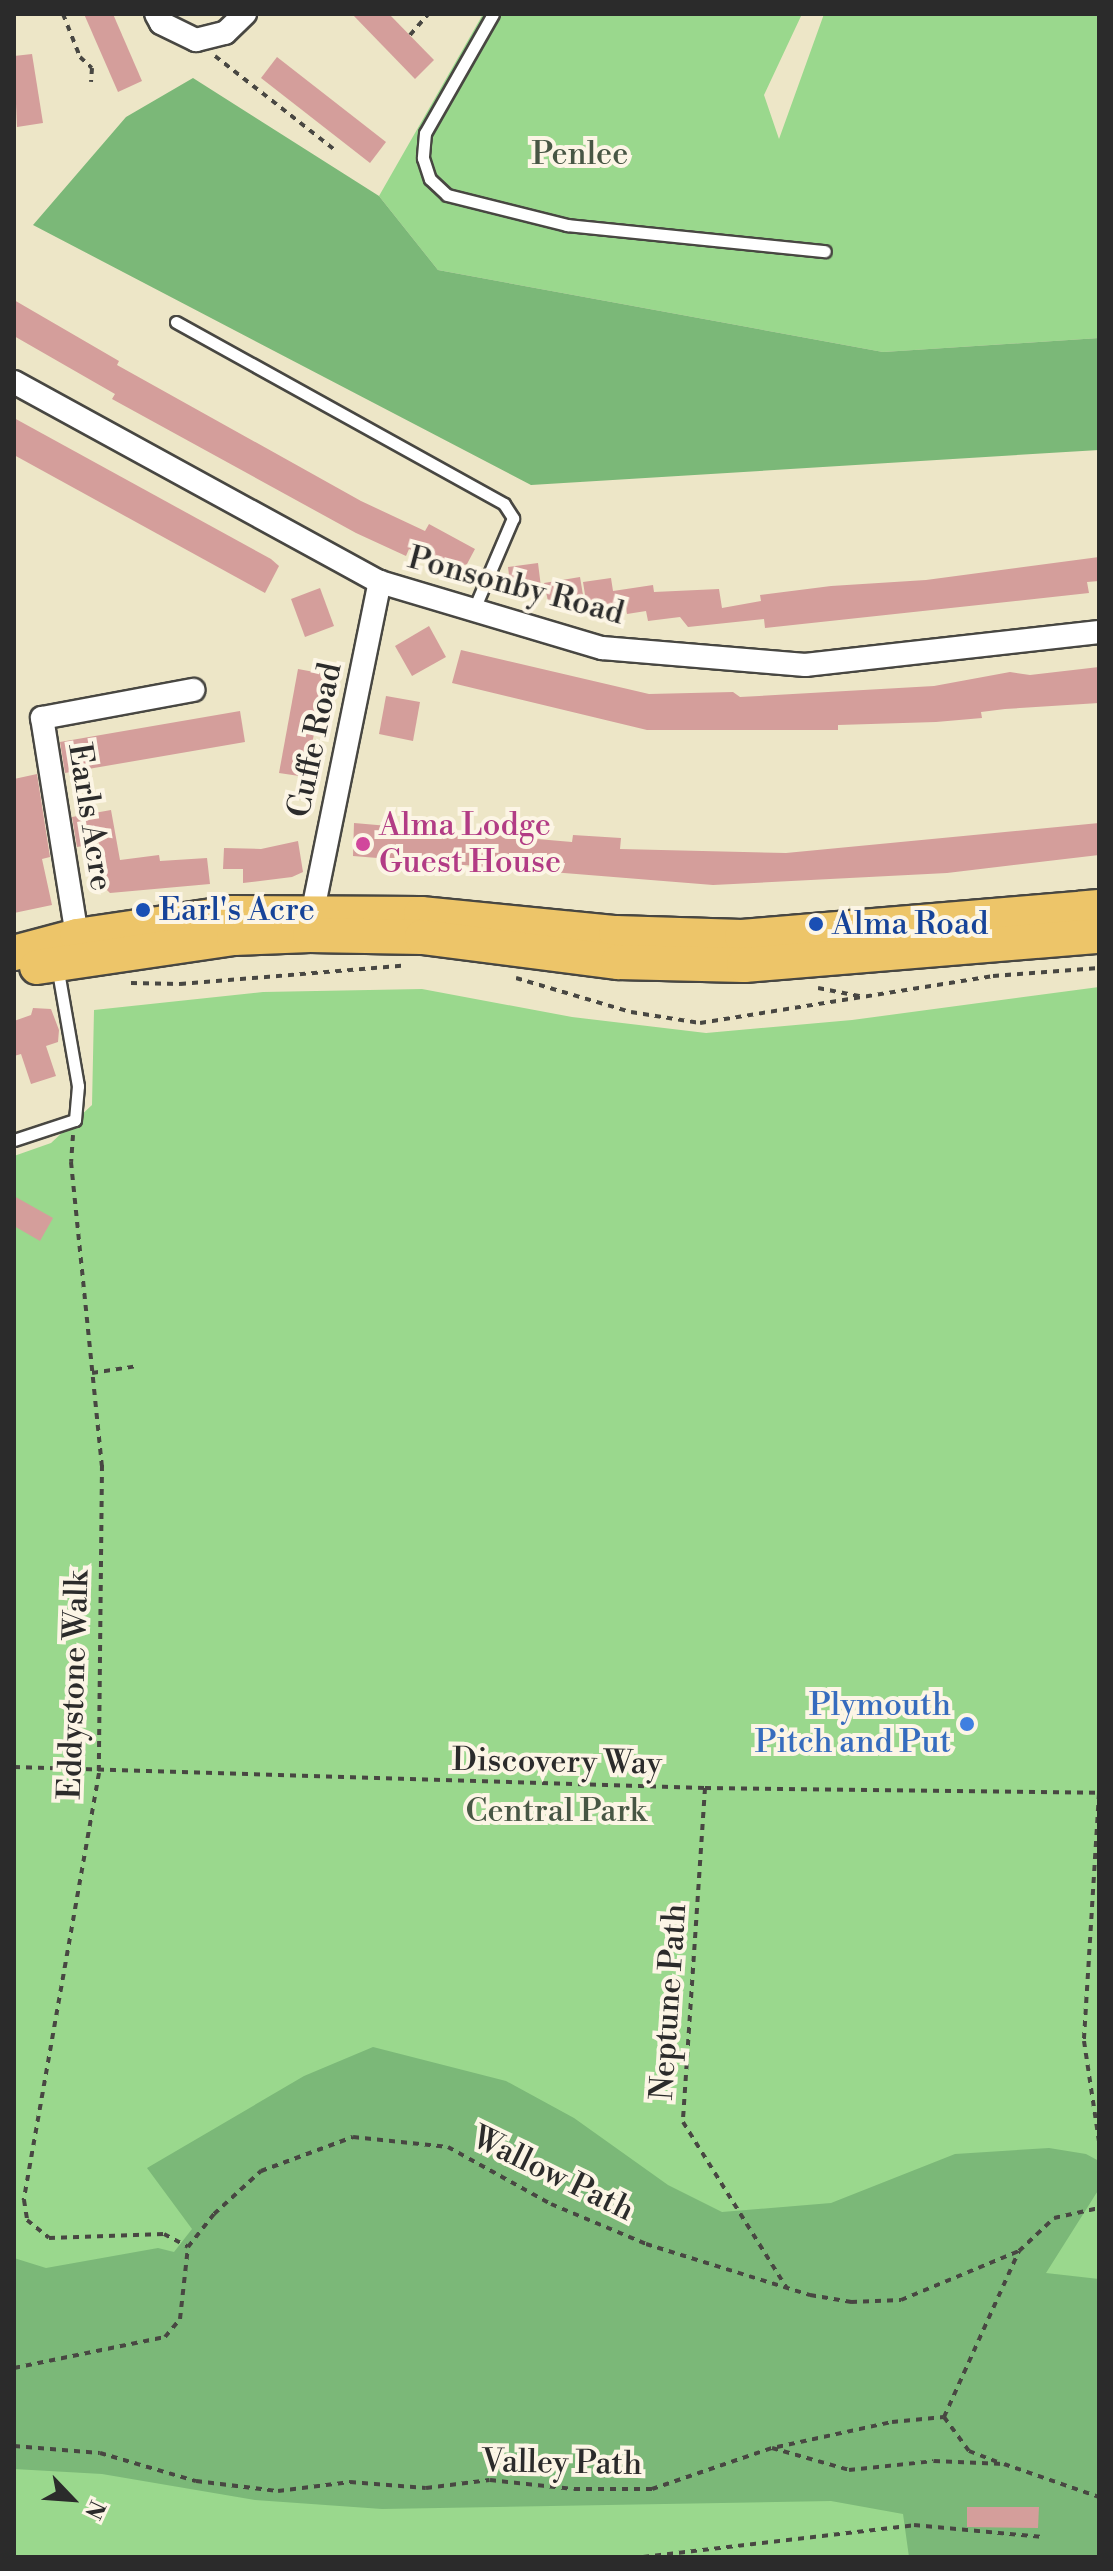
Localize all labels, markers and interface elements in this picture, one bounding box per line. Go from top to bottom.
park label: Penlee [532,135,628,173]
street label: Ponsonby Road [404,539,628,633]
street label: Cuffe Road [280,659,350,821]
street label: Earls Acre [59,741,121,893]
place label: Alma Lodge Guest House [379,807,561,882]
marker: Alma Lodge Guest House [354,835,372,853]
place label: Earl's Acre [159,891,315,929]
marker: Earl's Acre [134,901,152,919]
place label: Alma Road [832,905,988,943]
marker: Alma Road [807,915,825,933]
street label: Eddystone Walk [51,1570,97,1800]
place label: Plymouth Pitch and Put [755,1687,951,1762]
marker: Plymouth Pitch and Put [958,1715,976,1733]
street label: Discovery Way [452,1741,662,1783]
park label: Central Park [465,1792,647,1830]
street label: Neptune Path [643,1903,695,2101]
street label: Wallow Path [466,2118,640,2230]
street label: Valley Path [481,2442,643,2484]
north arrow [32,2459,112,2539]
text: N [78,2496,110,2523]

